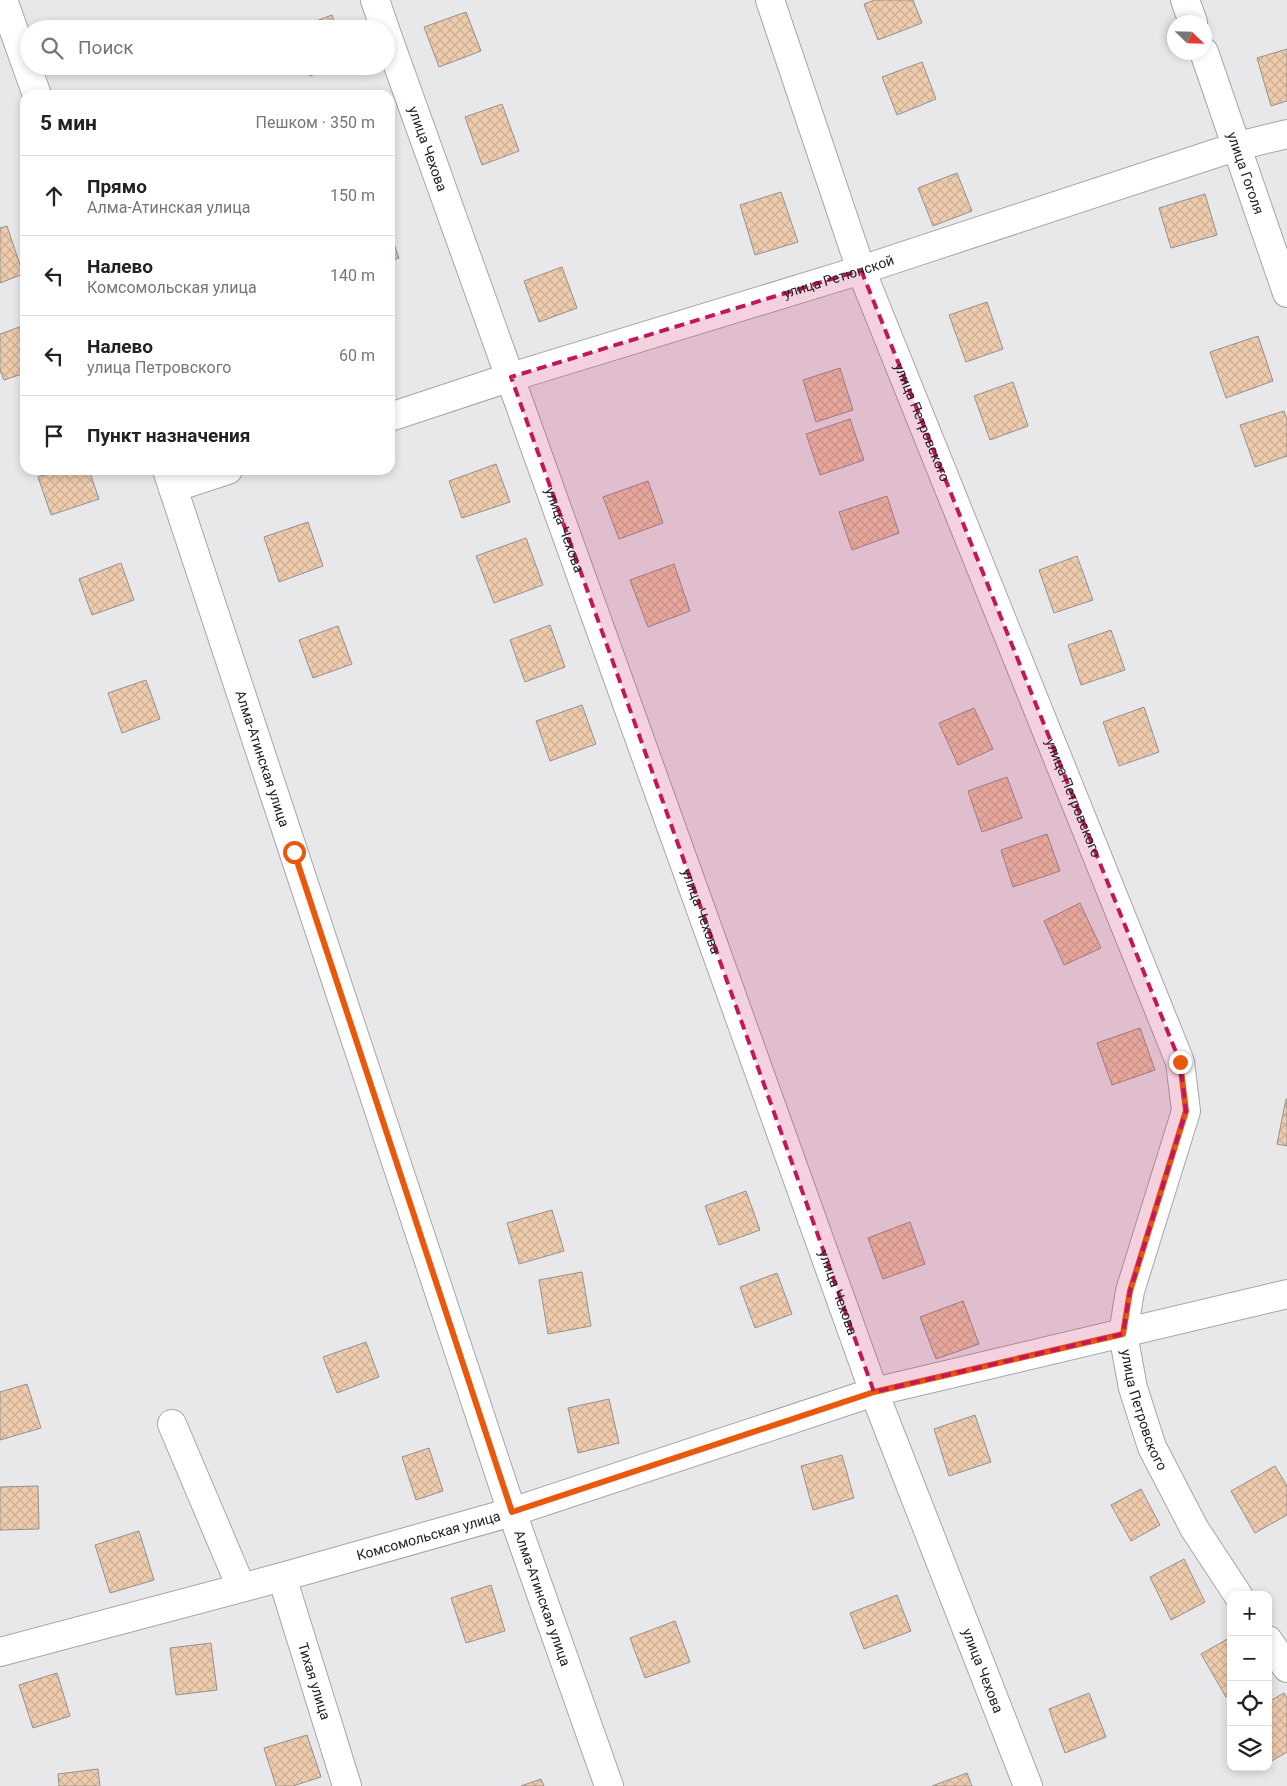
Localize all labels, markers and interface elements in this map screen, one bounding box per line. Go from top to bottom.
north arrow [1167,15,1212,60]
search box [20,20,395,75]
icon: search [38,34,66,62]
text: Поиск [78,36,134,59]
street label: улица Чехова [405,104,451,193]
text: 5 мин [40,111,97,135]
text: Пешком · 350 m [256,113,375,132]
street label: улица Гоголя [1224,130,1267,216]
text: Прямо [87,175,147,198]
icon: ahead [40,182,68,210]
text: 150 m [330,186,375,205]
text: Алма-Атинская улица [87,198,250,217]
street label: улица Ретюнской [781,252,896,301]
text: Налево [87,255,153,278]
icon: left [40,262,68,290]
text: 140 m [330,266,375,285]
text: Комсомольская улица [87,278,257,297]
text: Налево [87,335,153,358]
icon: left [40,342,68,370]
text: 60 m [339,346,375,365]
text: улица Петровского [87,358,231,377]
street label: улица Петровского [891,361,953,484]
icon: arrive [40,422,68,450]
text: Пункт назначения [87,424,250,447]
street label: улица Чехова [542,485,587,575]
street label: Алма-Атинская улица [232,688,293,829]
street label: улица Петровского [1043,736,1105,859]
route start [283,841,306,864]
street label: улица Чехова [679,866,724,956]
route end [1169,1051,1192,1074]
street label: улица Чехова [816,1248,861,1337]
street label: улица Петровского [1118,1348,1171,1473]
street label: Комсомольская улица [355,1508,502,1564]
street label: Алма-Атинская улица [511,1528,574,1668]
map controls [1227,1591,1272,1771]
button: + [1227,1591,1272,1636]
street label: улица Чехова [959,1626,1007,1715]
button: − [1227,1636,1272,1681]
street label: Тихая улица [295,1641,334,1722]
button: locate [1227,1681,1272,1726]
button: layers [1227,1726,1272,1771]

